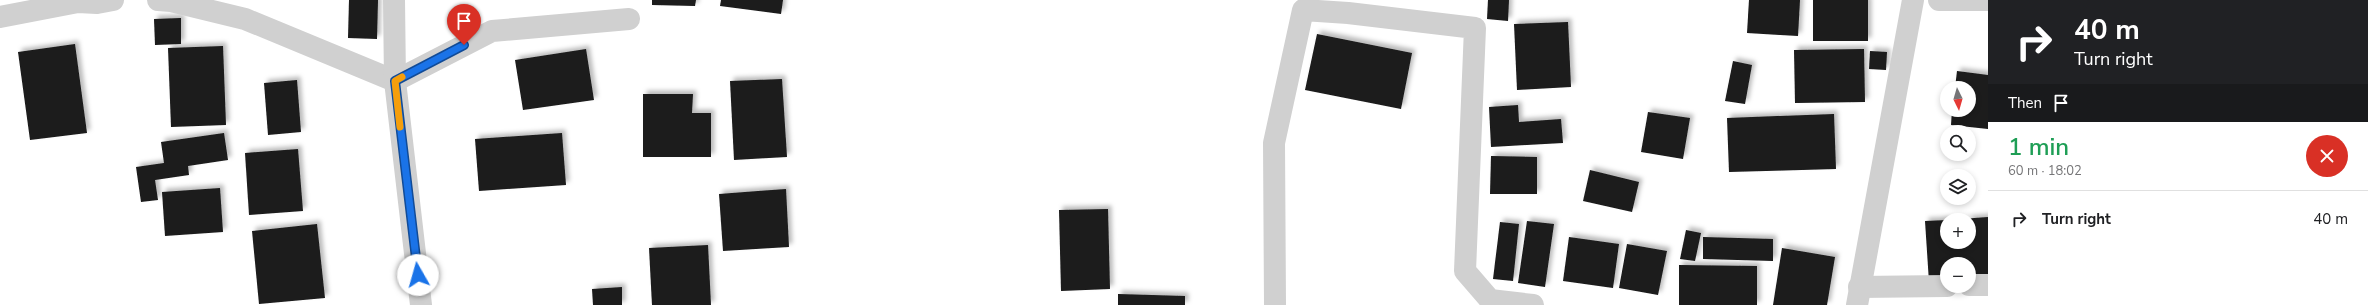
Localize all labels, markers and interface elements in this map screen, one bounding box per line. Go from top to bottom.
pin [447,4,481,45]
icon: arrive [453,10,475,32]
text: 40 m [2074,11,2140,49]
icon: right [2008,16,2060,68]
text: Turn right [2074,47,2153,71]
north arrow [1940,81,1976,117]
map controls [1940,81,1976,293]
icon: arrive [2050,92,2072,114]
text: Then [2008,93,2042,113]
button: search [1940,125,1976,161]
text: 1 min [2008,131,2069,163]
button: close [2306,135,2348,177]
text: 60 m · 18:02 [2008,162,2082,180]
button: layers [1940,169,1976,205]
icon: right [2008,208,2030,230]
text: Turn right [2042,209,2111,229]
text: 40 m [2313,209,2348,229]
button: + [1940,213,1976,249]
position arrow [397,254,439,296]
button: − [1940,257,1976,293]

